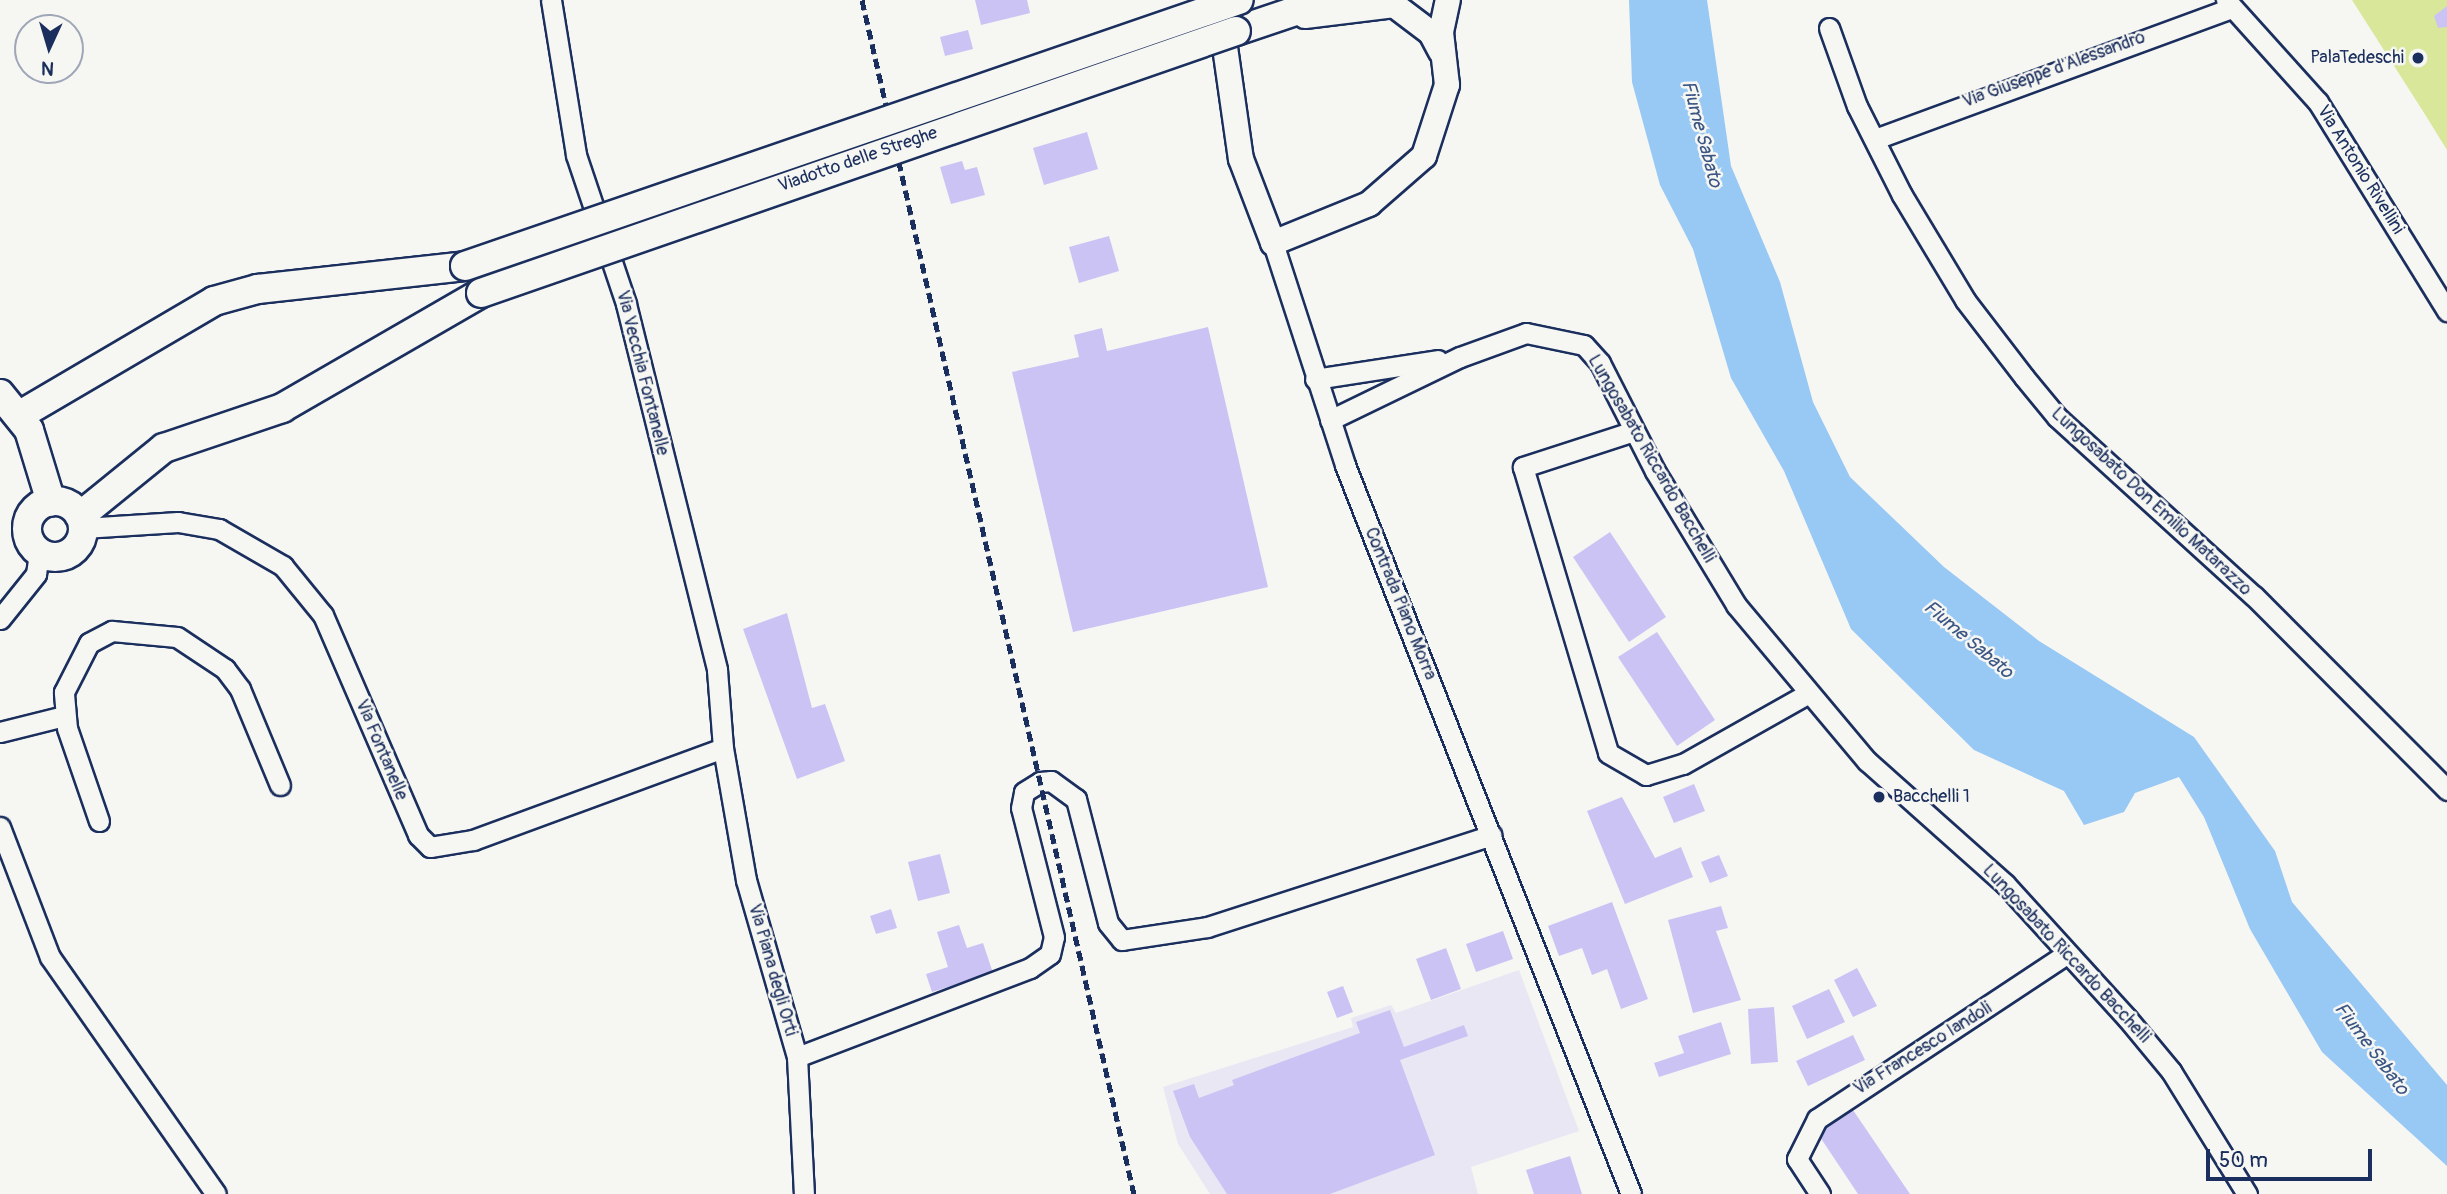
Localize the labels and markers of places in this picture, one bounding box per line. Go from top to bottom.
place label: PalaTedeschi [2310,47,2404,69]
marker: PalaTedeschi [2410,50,2426,66]
place label: Bacchelli 1 [1893,786,1970,808]
marker: Bacchelli 1 [1871,789,1887,805]

